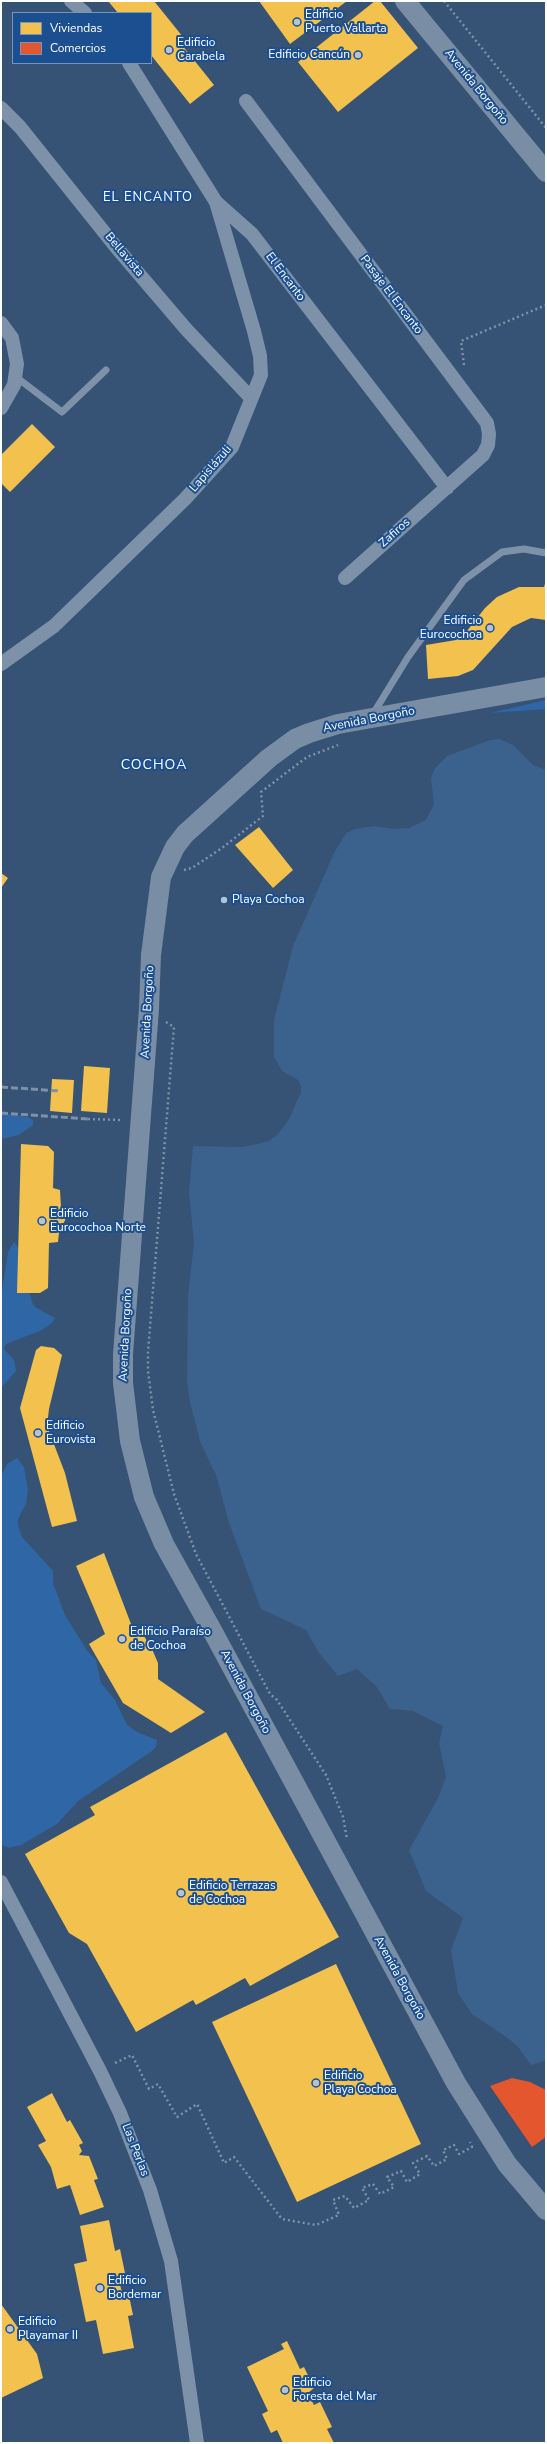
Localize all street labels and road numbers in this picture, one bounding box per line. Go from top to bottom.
street label: Avenida Borgoño [441,46,511,128]
street label: Bellavista [101,230,147,280]
street label: El Encanto [262,250,308,304]
street label: Pasaje El Encanto [357,253,425,337]
street label: Lapislázuli [187,443,235,495]
street label: Zafiros [377,515,413,551]
street label: Avenida Borgoño [322,704,416,736]
street label: Avenida Borgoño [138,965,158,1059]
street label: Avenida Borgoño [116,1288,136,1382]
street label: Avenida Borgoño [217,1648,273,1736]
street label: Avenida Borgoño [370,1934,428,2022]
street label: Las Perlas [118,2122,152,2178]

